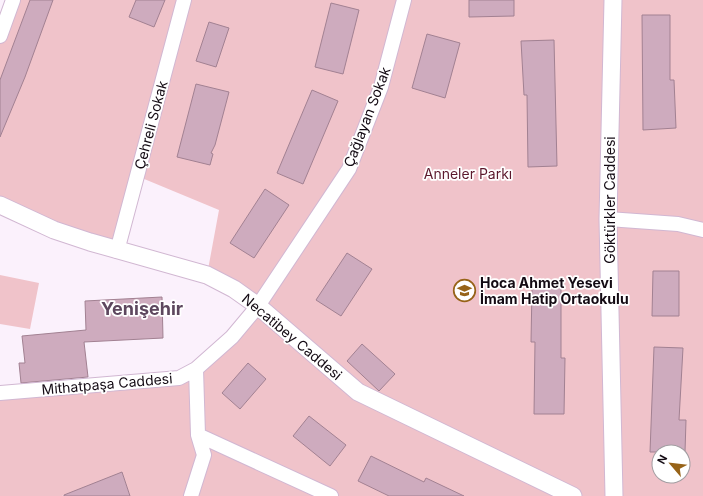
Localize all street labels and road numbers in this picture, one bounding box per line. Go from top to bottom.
street label: Çağlayan Sokak [340,64,394,169]
street label: Çehreli Sokak [131,78,171,171]
street label: Göktürkler Caddesi [601,136,618,264]
street label: Necatibey Caddesi [239,290,346,383]
street label: Mithatpaşa Caddesi [41,369,173,398]

